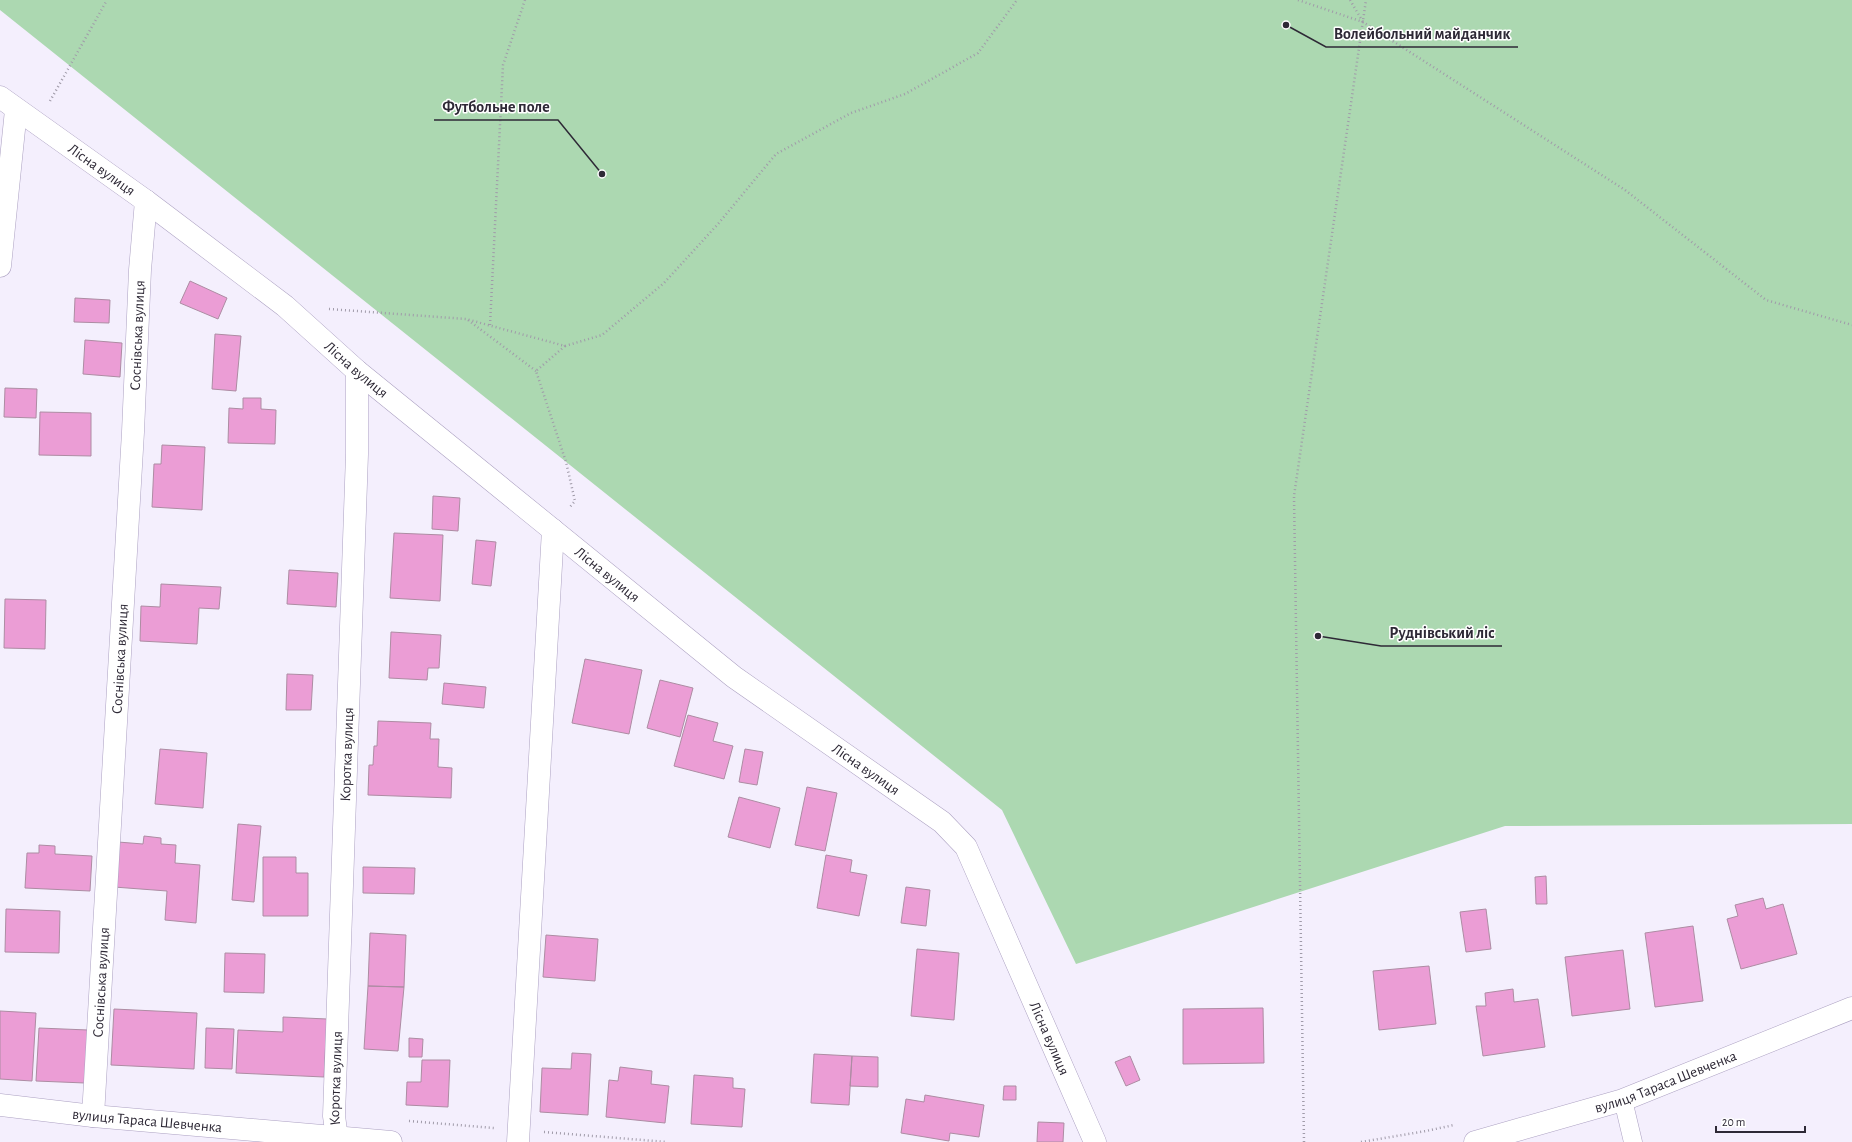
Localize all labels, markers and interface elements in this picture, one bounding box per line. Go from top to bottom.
callout: Волейбольний майданчик [1326,19,1518,47]
text: Волейбольний майданчик [1334,26,1510,42]
callout: Футбольне поле [434,92,558,120]
text: Футбольне поле [442,99,550,116]
street label: Лісна вулиця [66,141,138,198]
street label: Соснівська вулиця [127,280,147,391]
street label: Лісна вулиця [322,338,391,401]
street label: Лісна вулиця [572,544,643,605]
street label: Соснівська вулиця [109,603,130,714]
callout: Руднівський ліс [1381,618,1502,646]
text: Руднівський ліс [1389,625,1495,642]
street label: Коротка вулиця [337,707,356,802]
street label: Лісна вулиця [830,740,903,798]
street label: Соснівська вулиця [90,927,112,1038]
street label: Лісна вулиця [1027,999,1072,1077]
street label: Коротка вулиця [326,1031,344,1126]
street label: вулиця Тараса Шевченка [1593,1048,1739,1115]
street label: вулиця Тараса Шевченка [71,1106,223,1135]
scale bar [1716,1108,1805,1134]
text: 20 m [1722,1116,1745,1128]

